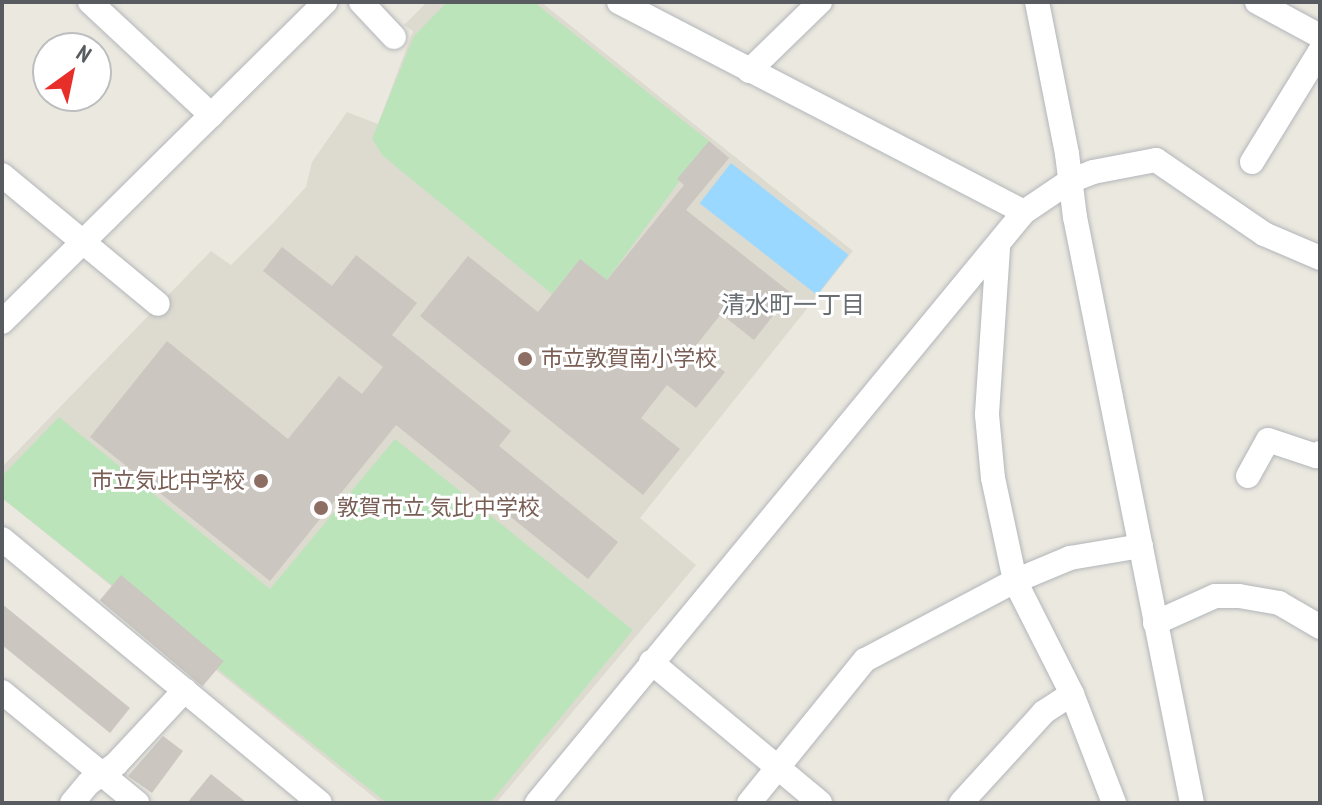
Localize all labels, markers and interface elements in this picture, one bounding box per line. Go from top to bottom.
north arrow [32,32,112,112]
text: N [71,39,97,69]
district label: 清水町一丁目 [721,291,865,319]
place label: 市立敦賀南小学校 [541,346,717,372]
marker: 市立敦賀南小学校 [516,350,534,368]
place label: 市立気比中学校 [91,468,245,494]
marker: 市立気比中学校 [252,472,270,490]
place label: 敦賀市立 気比中学校 [337,495,540,521]
marker: 敦賀市立 気比中学校 [312,499,330,517]

